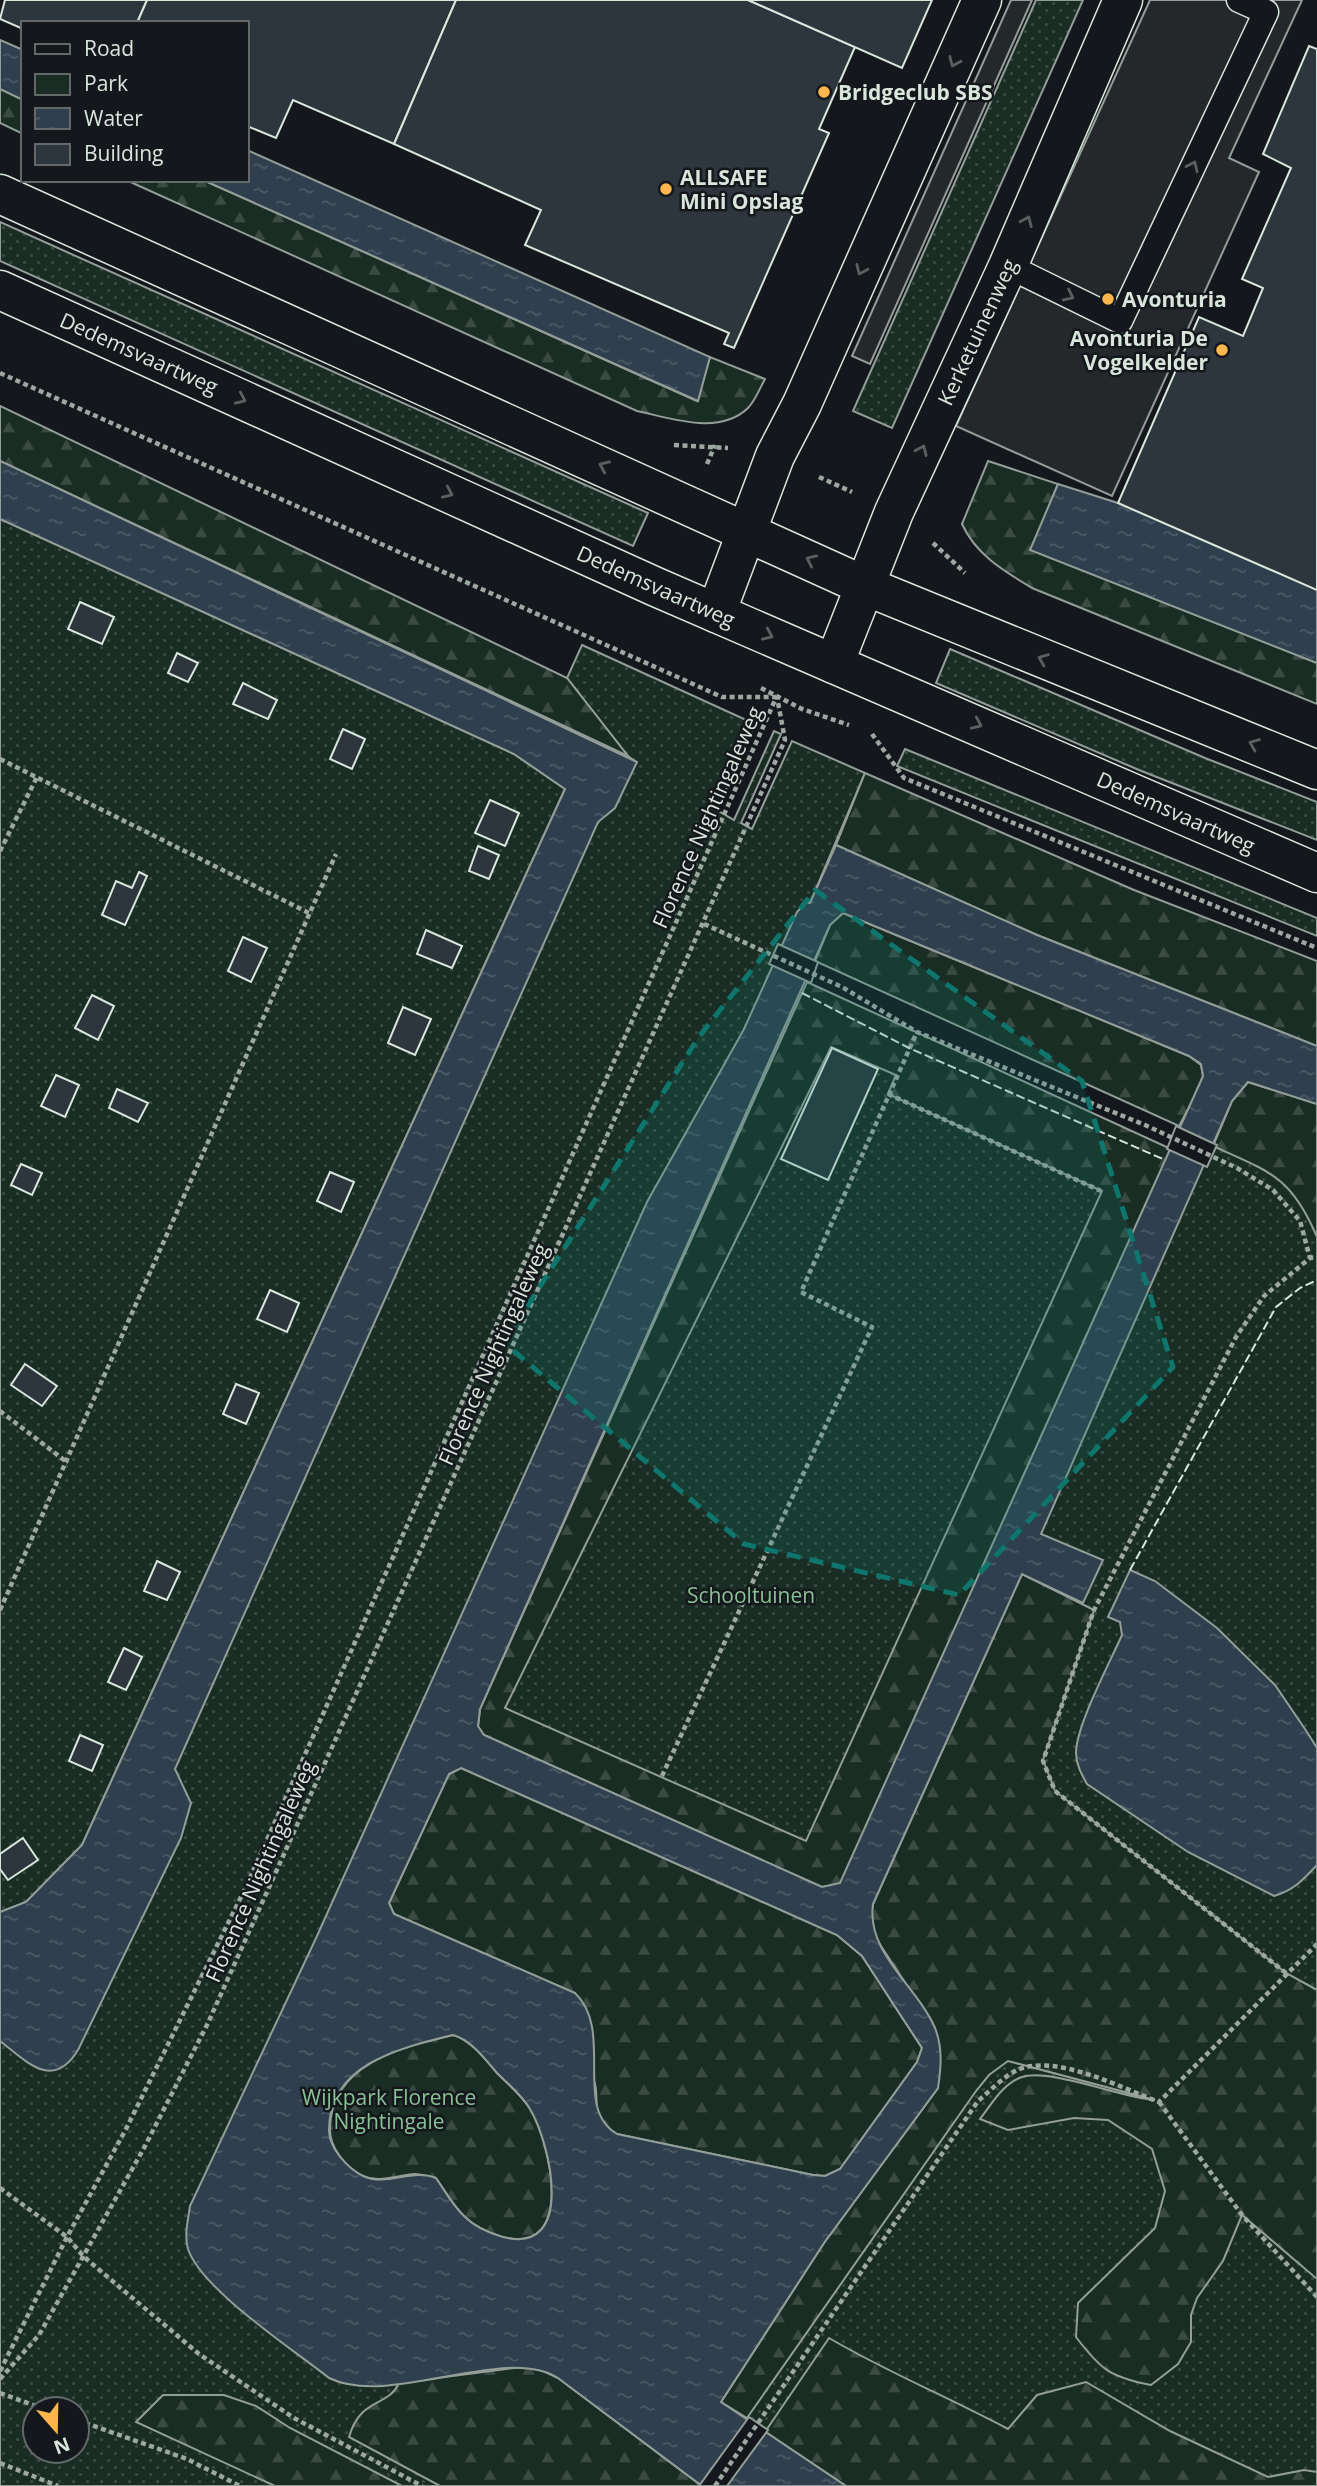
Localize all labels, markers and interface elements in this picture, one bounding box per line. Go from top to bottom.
legend [21,21,248,182]
text: Road [84,34,134,62]
one-way arrow [948,55,962,68]
text: Park [84,69,128,97]
place label: Bridgeclub SBS [838,78,993,106]
marker: Bridgeclub SBS [816,84,832,100]
text: Water [84,104,143,132]
text: Building [84,139,163,167]
one-way arrow [1185,161,1199,173]
place label: ALLSAFE Mini Opslag [680,163,803,215]
marker: ALLSAFE Mini Opslag [658,181,674,197]
one-way arrow [1019,216,1033,228]
street label: Kerketuinenweg [931,254,1023,410]
one-way arrow [856,263,870,275]
place label: Avonturia [1122,285,1227,313]
one-way arrow [1062,288,1074,302]
marker: Avonturia [1100,291,1116,307]
street label: Dedemsvaartweg [55,306,223,400]
place label: Avonturia De Vogelkelder [1070,324,1208,376]
marker: Avonturia De Vogelkelder [1214,342,1230,358]
one-way arrow [234,391,246,405]
one-way arrow [914,445,928,457]
one-way arrow [599,460,611,474]
one-way arrow [441,485,453,499]
street label: Dedemsvaartweg [572,539,740,633]
one-way arrow [806,555,818,569]
one-way arrow [760,627,773,641]
one-way arrow [1037,653,1049,667]
street label: Florence Nightingaleweg [645,702,769,932]
one-way arrow [970,716,982,730]
one-way arrow [1248,738,1261,752]
street label: Dedemsvaartweg [1092,765,1260,859]
street label: Florence Nightingaleweg [431,1239,555,1469]
park label: Schooltuinen [687,1581,815,1609]
street label: Florence Nightingaleweg [198,1756,322,1986]
park label: Wijkpark Florence Nightingale [302,2083,476,2135]
north arrow [21,2395,91,2465]
text: N [50,2431,74,2461]

